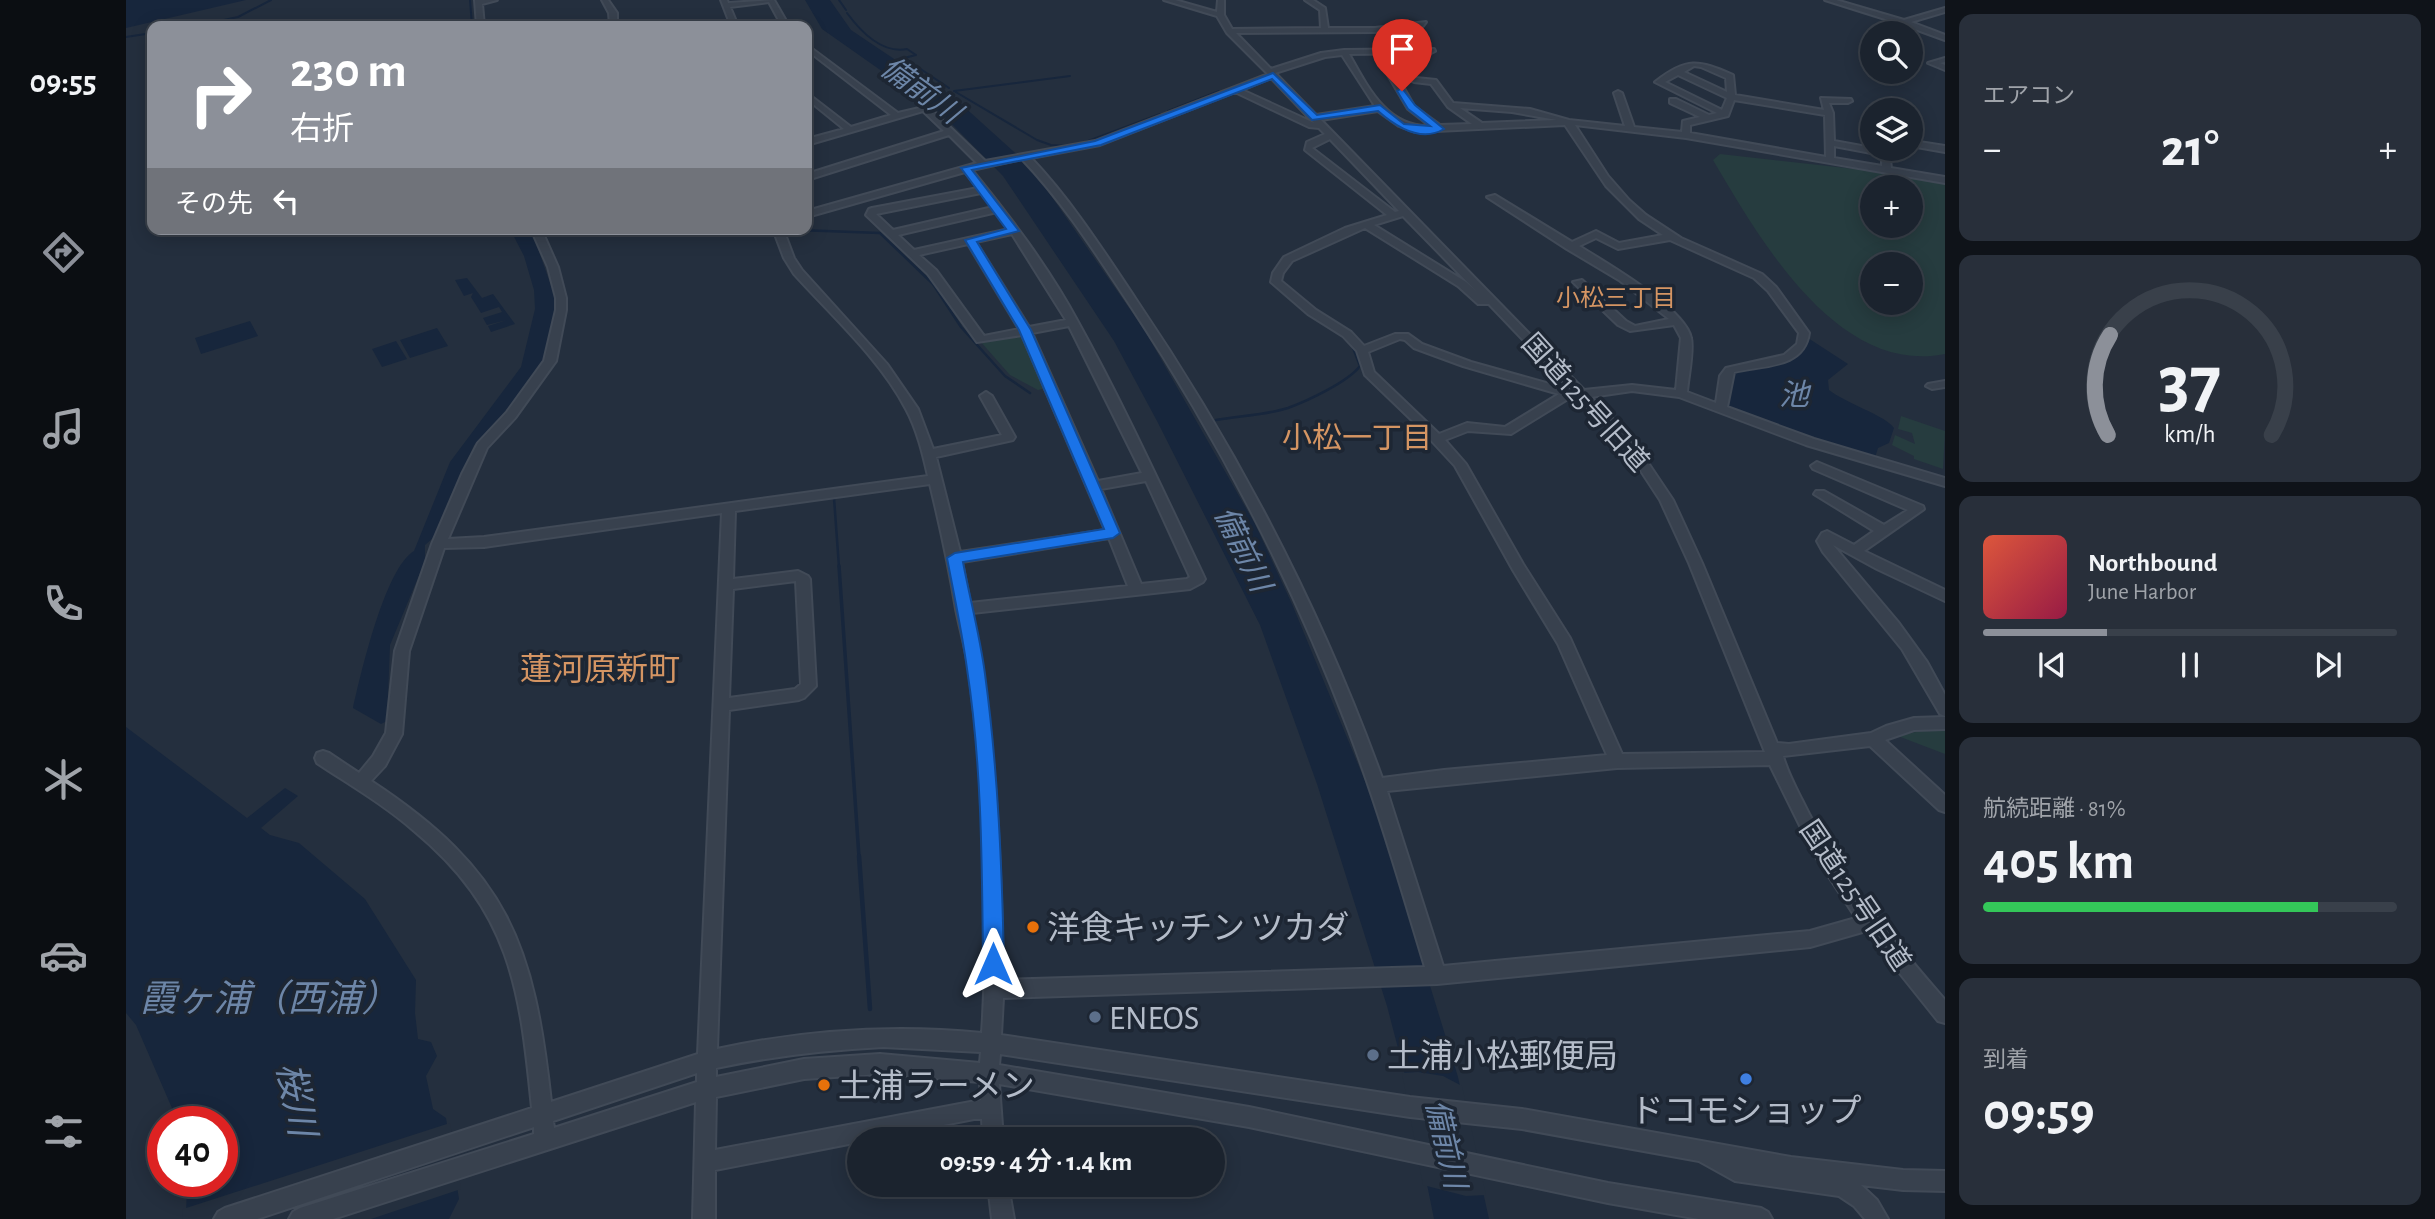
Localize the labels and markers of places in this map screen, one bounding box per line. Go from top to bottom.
pin [1372,19,1432,91]
place label: 洋食キッチン ツカダ [1047,911,1349,946]
marker: 洋食キッチン ツカダ [1025,919,1041,935]
place label: ENEOS [1109,1003,1199,1036]
marker: ENEOS [1087,1009,1103,1025]
place label: 土浦小松郵便局 [1387,1039,1618,1074]
marker: 土浦小松郵便局 [1365,1047,1381,1063]
place label: 土浦ラーメン [838,1069,1035,1104]
marker: ドコモショップ [1738,1071,1754,1087]
marker: 土浦ラーメン [816,1077,832,1093]
place label: ドコモショップ [1631,1094,1862,1129]

